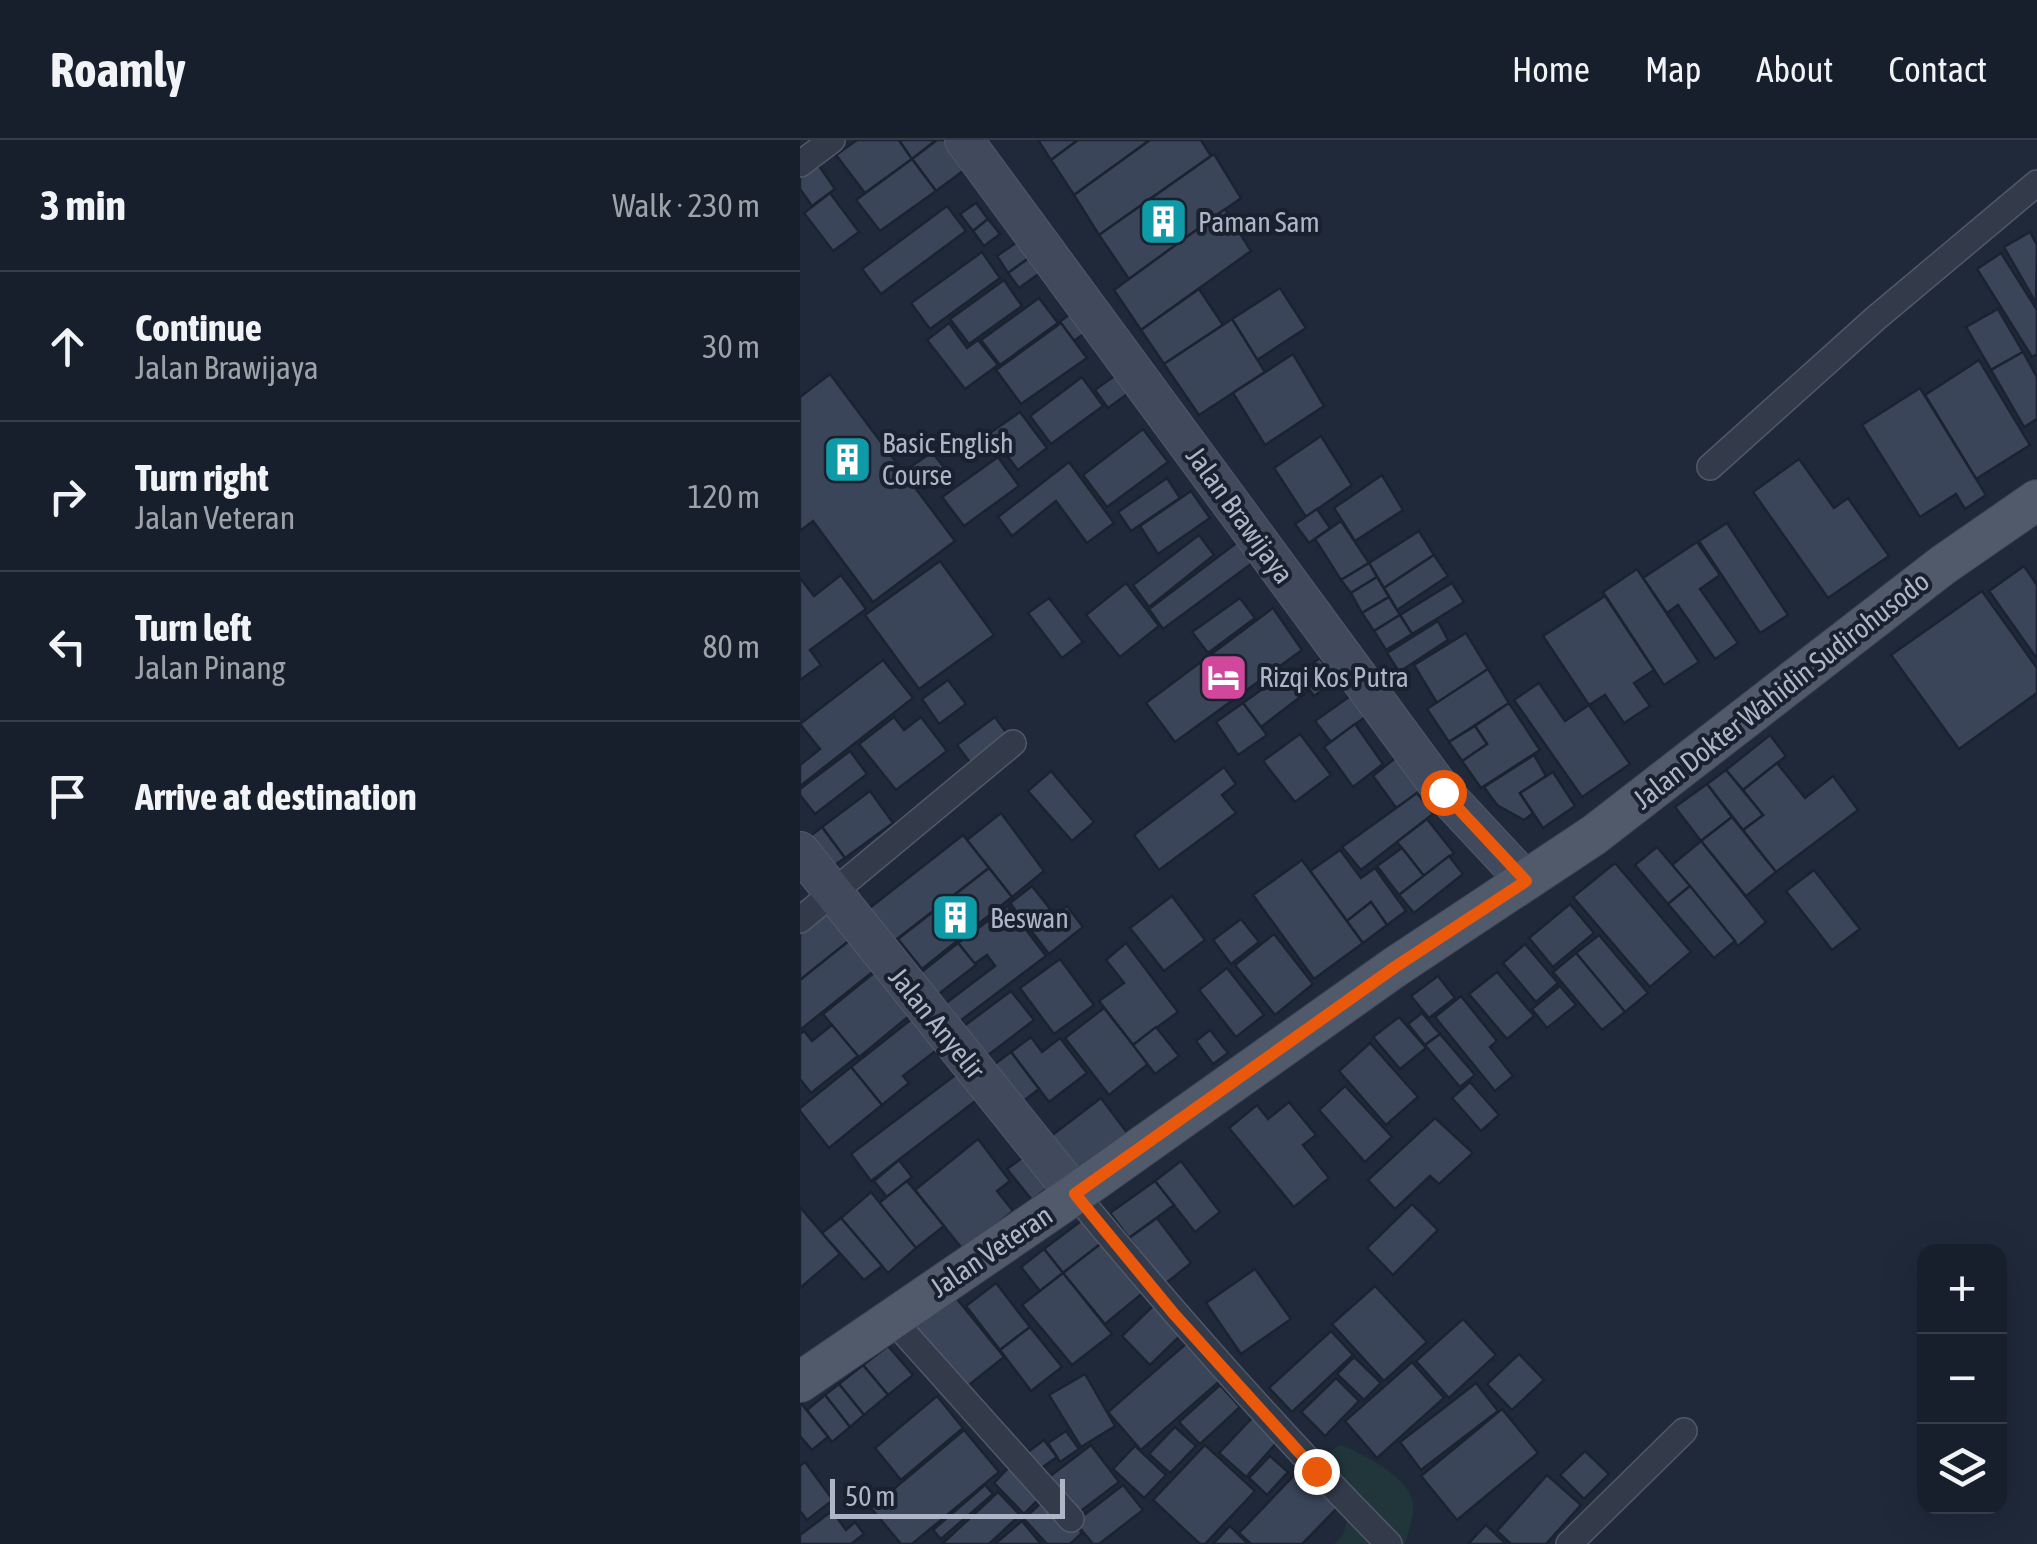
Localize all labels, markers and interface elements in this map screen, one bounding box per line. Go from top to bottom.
text: Roamly [50,42,185,97]
text: Home [1512,49,1590,89]
text: Map [1645,49,1701,89]
text: About [1756,49,1833,89]
text: Contact [1888,49,1987,89]
text: 3 min [40,181,126,229]
text: Walk · 230 m [612,187,760,224]
building icon: Paman Sam [1137,196,1189,248]
place label: Paman Sam [1198,206,1320,238]
text: Continue [135,306,262,349]
icon: ahead [40,319,95,374]
text: 30 m [702,328,760,365]
text: Jalan Brawijaya [135,349,319,386]
place label: Basic English Course [882,427,1014,491]
building icon: Basic English Course [821,433,873,485]
street label: Jalan Brawijaya [1180,441,1300,589]
text: Turn right [135,456,269,499]
icon: right [40,469,95,524]
text: 120 m [687,478,760,515]
text: Jalan Veteran [135,499,295,536]
street label: Jalan Dokter Wahidin Sudirohusodo [1627,565,1935,815]
text: Turn left [135,606,251,649]
icon: left [40,619,95,674]
text: 80 m [702,628,760,665]
text: Jalan Pinang [135,649,285,686]
hotel icon: Rizqi Kos Putra [1198,651,1250,703]
place label: Rizqi Kos Putra [1259,661,1409,693]
icon: arrive [40,769,95,824]
route start [1421,770,1467,816]
text: Arrive at destination [135,775,417,818]
building icon: Beswan [929,892,981,944]
place label: Beswan [990,902,1069,934]
street label: Jalan Anyelir [883,961,992,1085]
street label: Jalan Veteran [924,1199,1058,1303]
map controls [1917,1244,2007,1514]
button: + [1917,1244,2007,1334]
button: − [1917,1334,2007,1424]
button: layers [1917,1424,2007,1514]
route end [1294,1449,1340,1495]
scale bar [830,1474,1065,1518]
text: 50 m [845,1480,895,1512]

